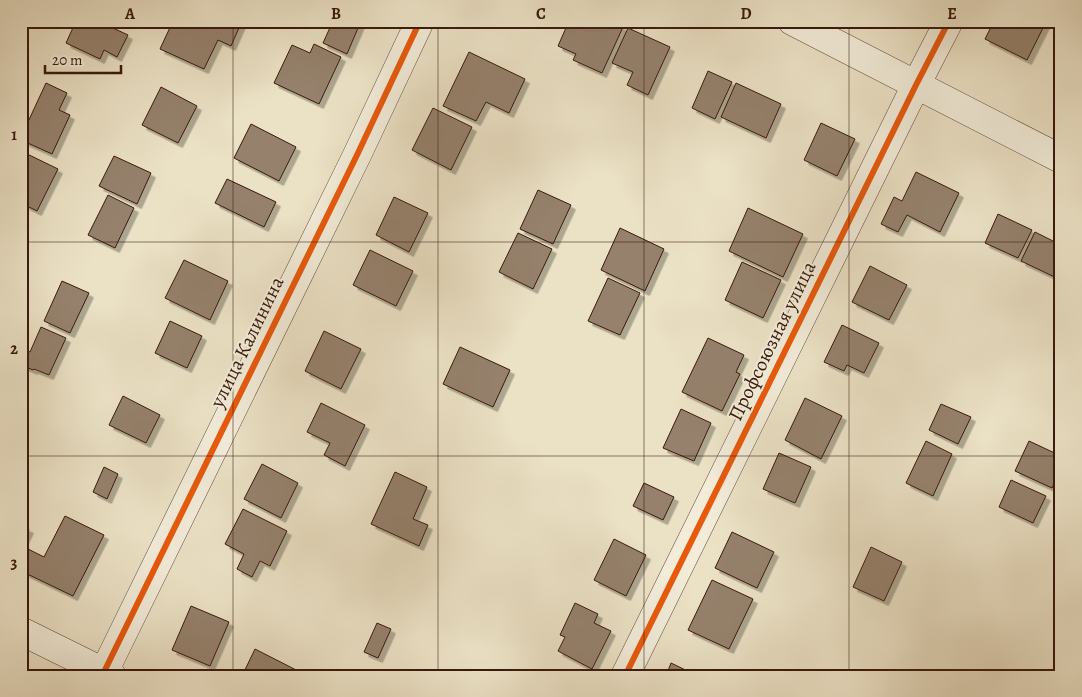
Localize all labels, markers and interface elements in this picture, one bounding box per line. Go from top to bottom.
text: A [124,3,136,25]
text: B [331,3,341,25]
text: C [536,3,546,25]
text: D [740,3,752,25]
text: E [947,3,957,25]
scale bar [45,42,121,74]
text: 20 m [52,50,83,70]
text: 1 [11,124,17,146]
street label: Профсоюзная улица [722,256,823,425]
street label: улица Калинина [203,271,291,413]
text: 2 [10,338,18,360]
text: 3 [11,552,18,574]

